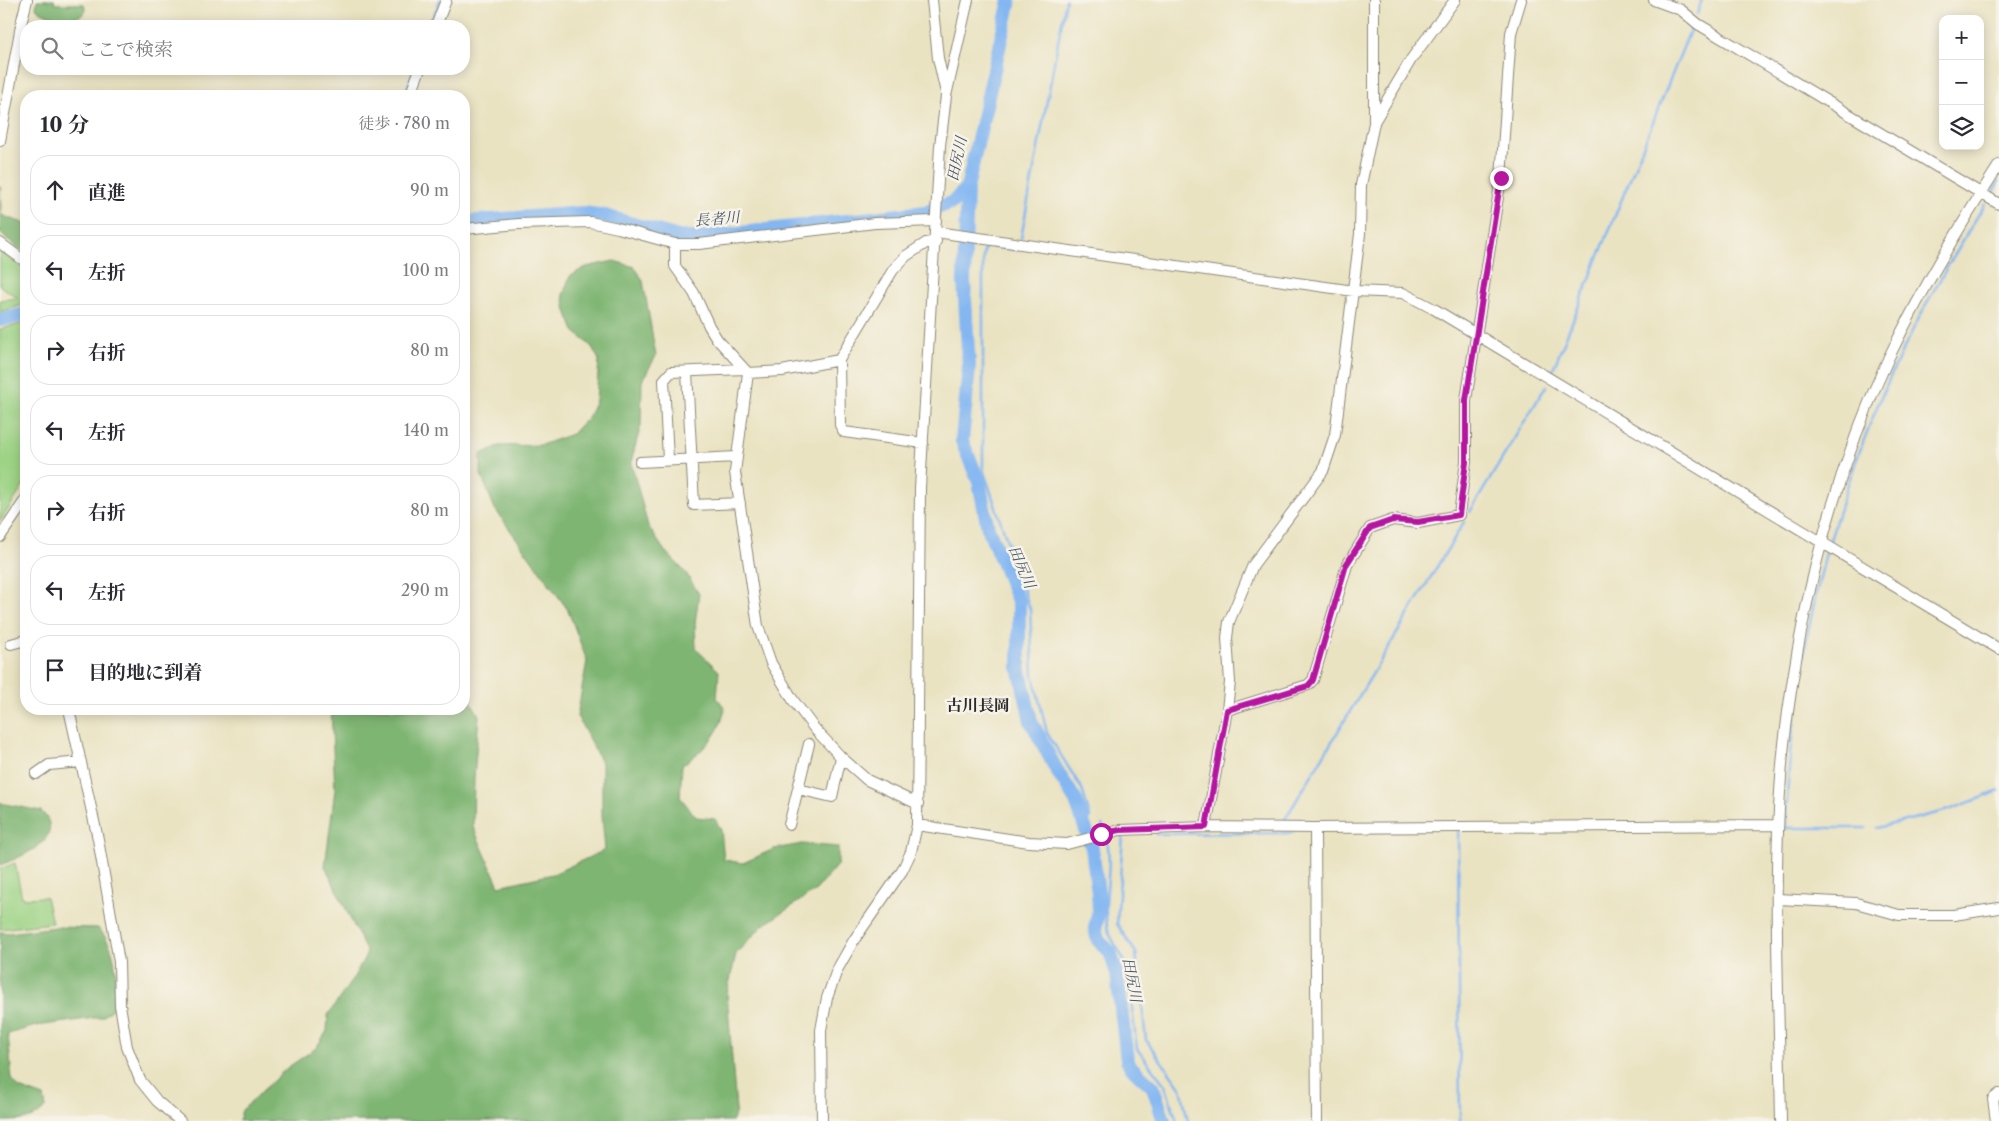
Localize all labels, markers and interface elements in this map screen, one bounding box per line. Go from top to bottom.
map controls [1939,15,1984,150]
button: + [1939,15,1984,60]
search box [20,20,470,75]
icon: search [38,34,66,62]
text: ここで検索 [78,38,173,61]
button: − [1939,60,1984,105]
button: layers [1939,105,1984,150]
text: 10 分 [40,112,89,137]
text: 徒歩 · 780 m [358,113,450,133]
water label: 田尻川 [943,133,971,183]
route end [1490,167,1513,190]
icon: ahead [41,176,69,204]
text: 90 m [410,180,449,200]
text: 直進 [88,181,126,204]
water label: 長者川 [694,207,742,230]
icon: left [41,256,69,284]
text: 100 m [403,260,449,280]
text: 左折 [88,261,126,284]
icon: right [41,336,69,364]
text: 80 m [410,340,449,360]
text: 右折 [88,341,126,364]
icon: left [41,416,69,444]
text: 140 m [404,420,449,440]
text: 左折 [88,421,126,444]
icon: right [41,496,69,524]
text: 80 m [410,500,449,520]
text: 右折 [88,501,126,524]
water label: 田尻川 [1005,542,1041,593]
icon: left [41,576,69,604]
text: 290 m [401,580,449,600]
text: 左折 [88,581,126,604]
icon: arrive [41,656,69,684]
text: 目的地に到着 [88,661,202,684]
district label: 古川長岡 [946,695,1010,715]
route start [1090,823,1113,846]
water label: 田尻川 [1119,956,1146,1006]

